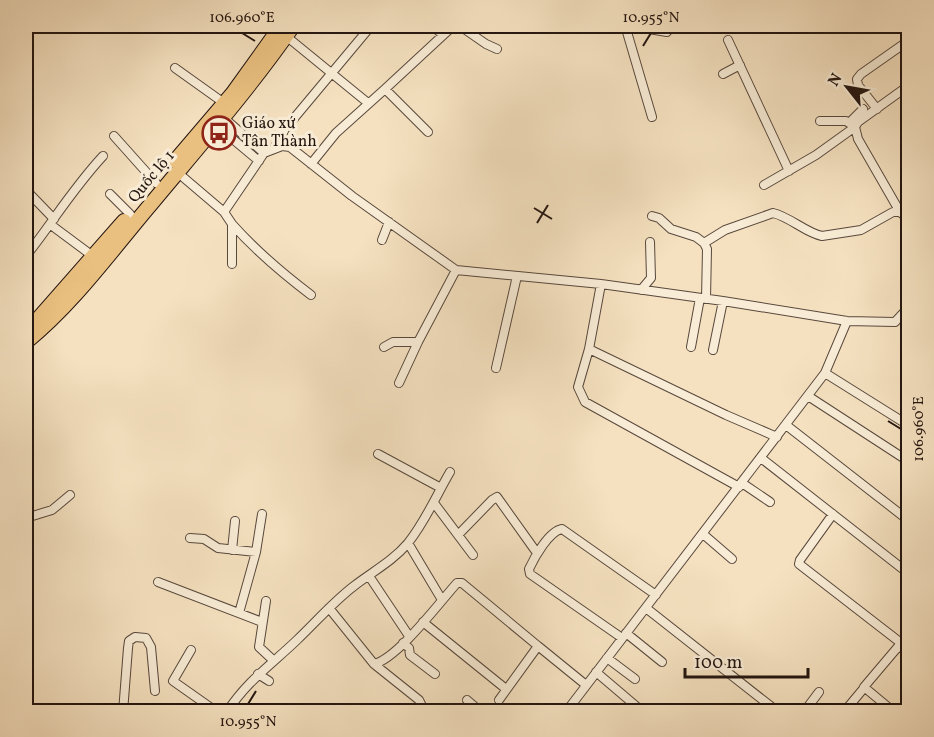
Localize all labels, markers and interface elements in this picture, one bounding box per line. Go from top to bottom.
text: 106.960°E [209,8,275,29]
text: 10.955°N [622,8,680,29]
north arrow [817,57,877,117]
text: N [823,69,848,91]
place label: Giáo xứ Tân Thành [242,113,317,153]
bus stop icon: Giáo xứ Tân Thành [201,115,237,151]
street label: Quốc lộ 1 [124,146,180,208]
text: 106.960°E [909,396,930,462]
scale bar [685,641,808,679]
text: 100 m [694,651,743,676]
text: 10.955°N [219,712,277,733]

